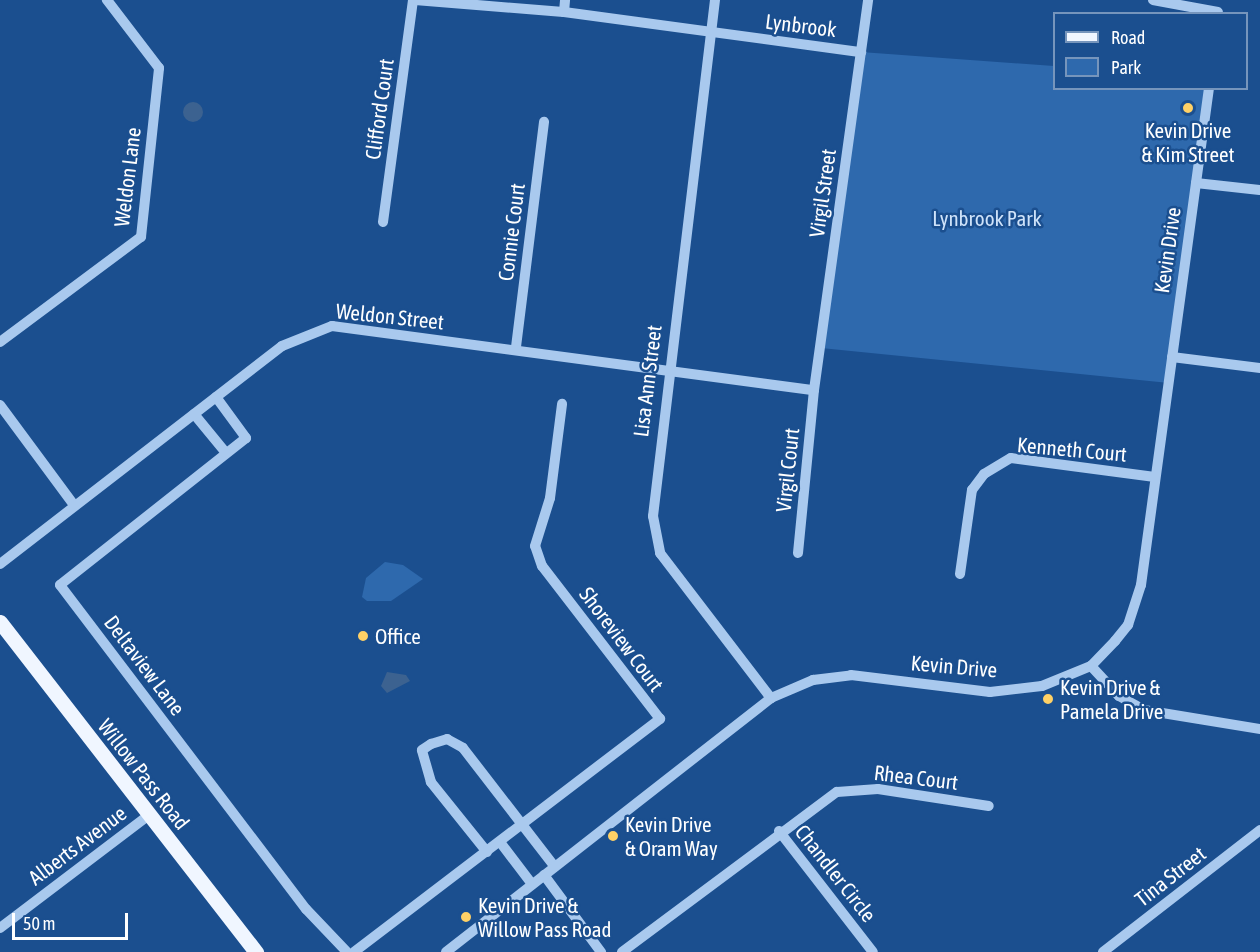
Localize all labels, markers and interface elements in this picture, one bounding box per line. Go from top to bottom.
street label: Lynbrook [764,8,838,42]
legend [1053,12,1248,90]
text: Road [1111,27,1145,48]
street label: Clifford Court [359,57,399,161]
text: Park [1111,57,1141,78]
marker: Kevin Drive & Kim Street [1181,101,1195,115]
place label: Kevin Drive & Kim Street [1142,117,1234,167]
street label: Weldon Lane [108,126,146,228]
street label: Virgil Street [803,147,841,239]
street label: Connie Court [492,182,530,282]
park label: Lynbrook Park [932,205,1042,231]
street label: Kevin Drive [1149,205,1185,295]
street label: Weldon Street [335,298,445,334]
street label: Lisa Ann Street [628,324,666,438]
street label: Virgil Court [770,427,804,513]
street label: Kenneth Court [1016,432,1128,466]
street label: Shoreview Court [575,582,669,696]
street label: Deltaview Lane [99,610,191,720]
place label: Office [375,623,421,649]
marker: Office [356,629,370,643]
street label: Kevin Drive [910,650,998,682]
place label: Kevin Drive & Pamela Drive [1060,674,1163,724]
marker: Kevin Drive & Pamela Drive [1041,692,1055,706]
street label: Willow Pass Road [93,714,195,834]
street label: Rhea Court [873,759,959,795]
street label: Alberts Avenue [23,800,131,890]
place label: Kevin Drive & Oram Way [625,811,718,861]
street label: Chandler Circle [790,819,882,927]
marker: Kevin Drive & Oram Way [606,829,620,843]
street label: Tina Street [1130,841,1210,911]
place label: Kevin Drive & Willow Pass Road [478,892,611,942]
scale bar [15,901,130,939]
marker: Kevin Drive & Willow Pass Road [459,910,473,924]
text: 50 m [23,913,55,934]

